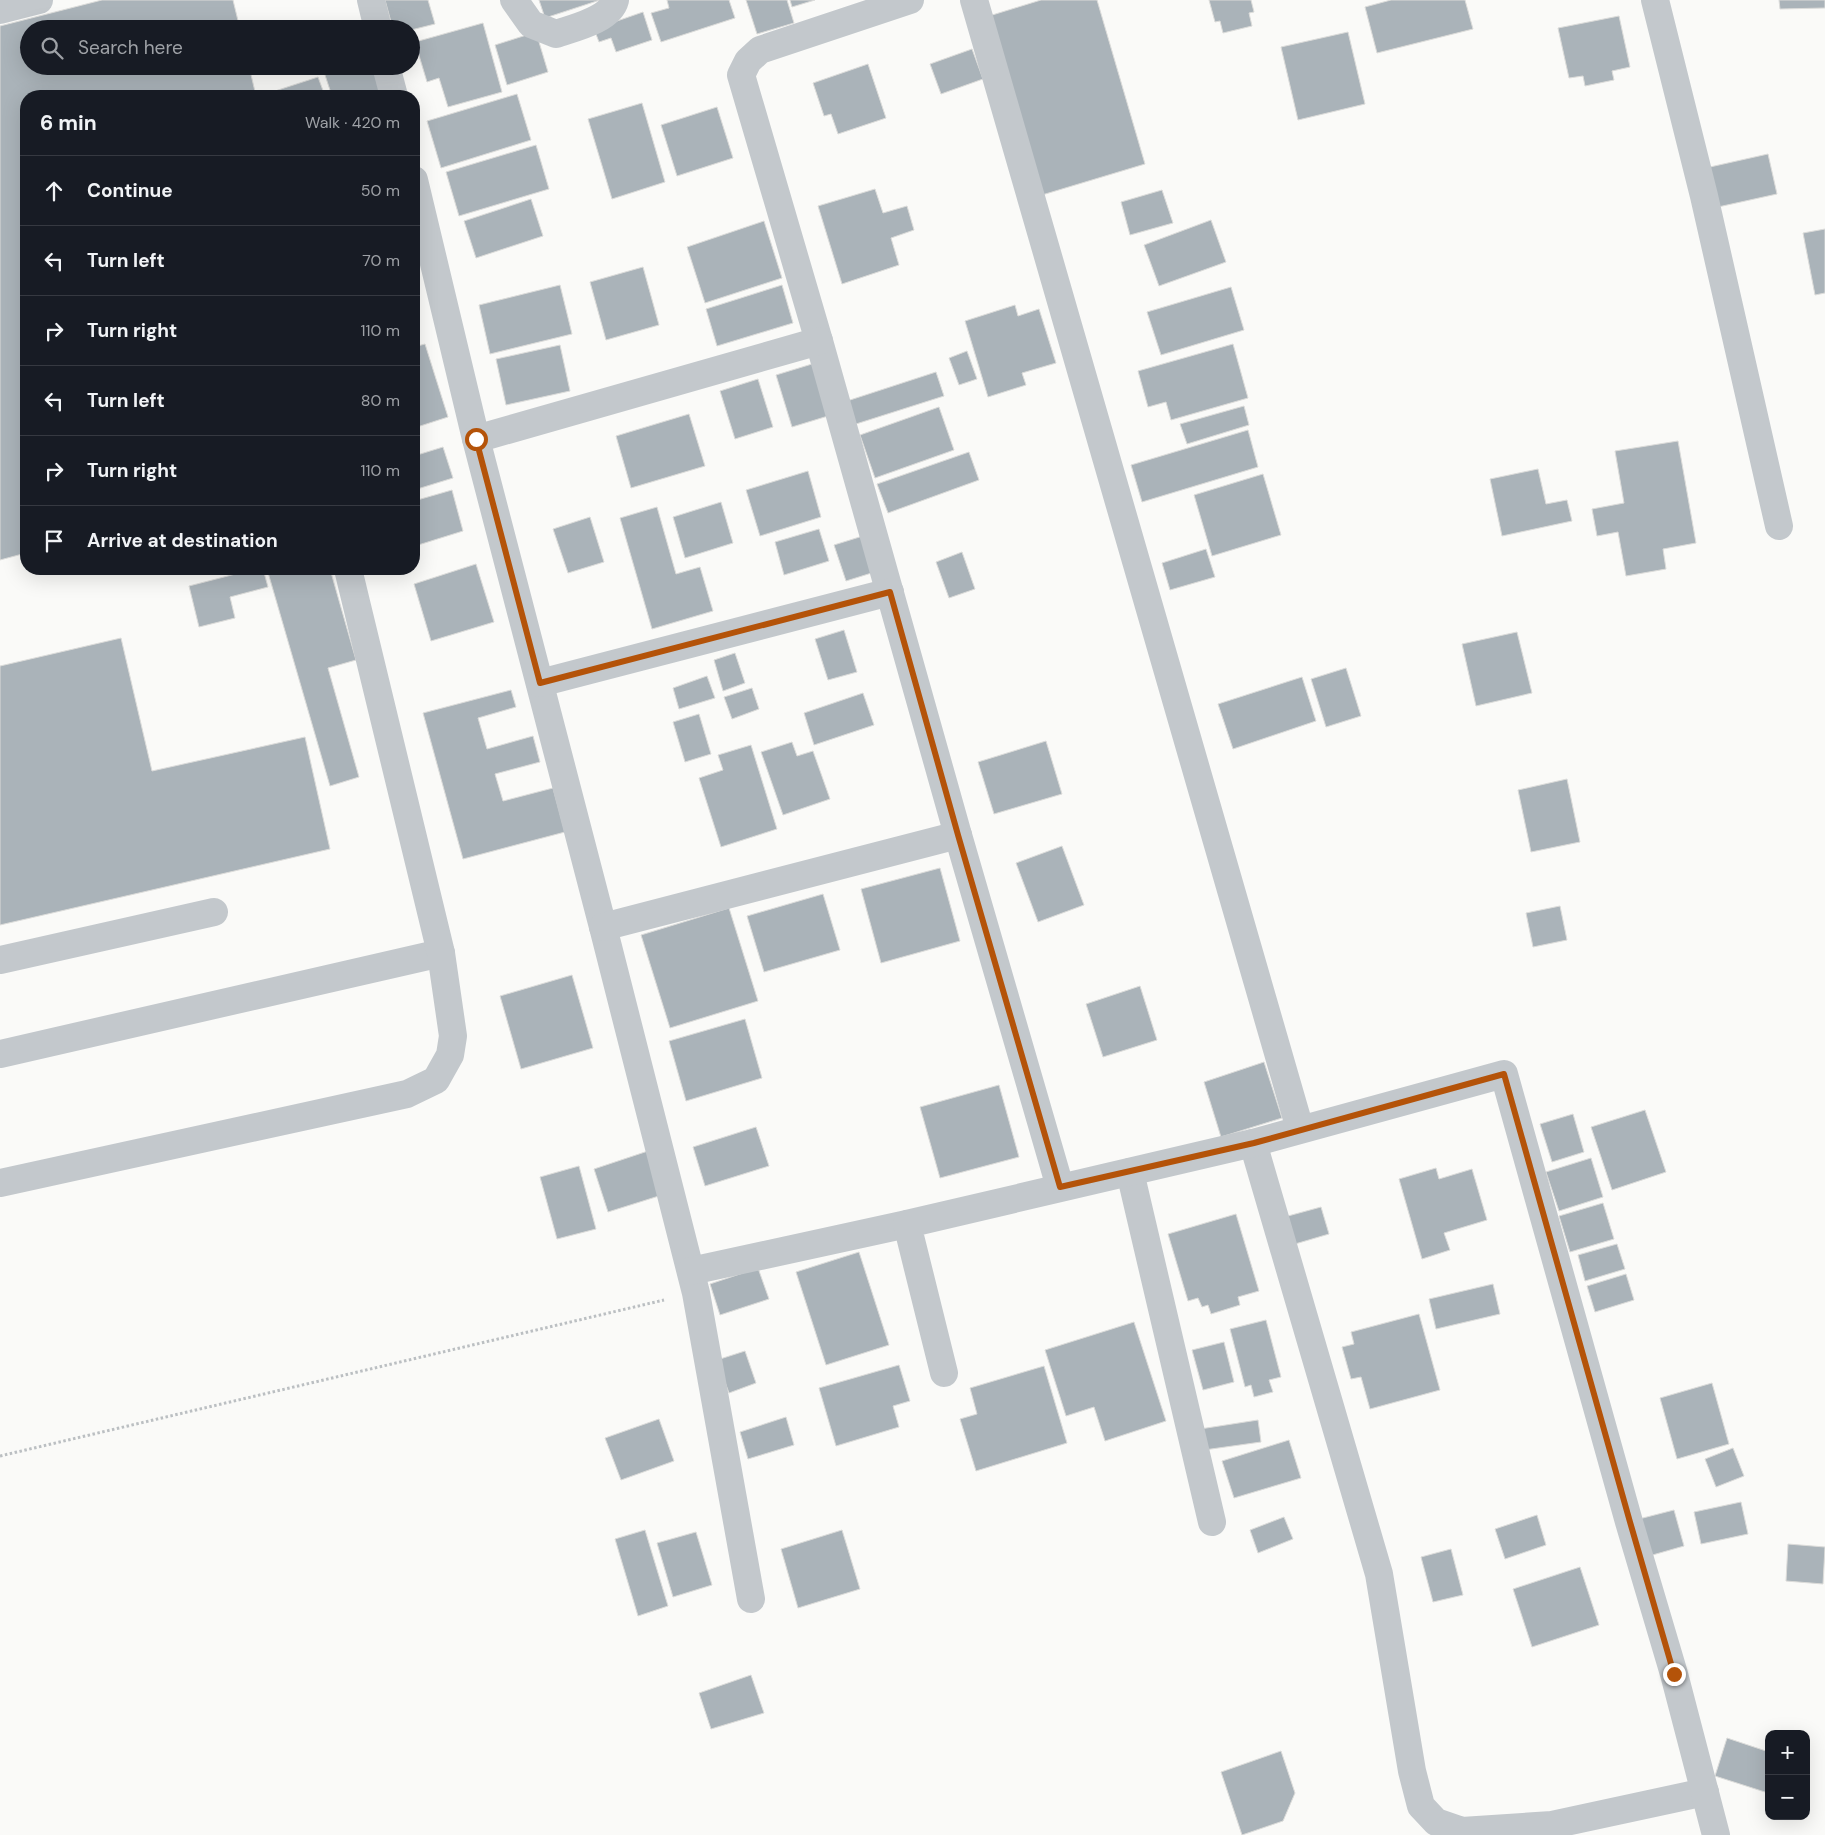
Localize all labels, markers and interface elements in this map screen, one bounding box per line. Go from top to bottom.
search box [20,20,420,75]
icon: search [38,34,66,62]
text: Search here [78,35,183,60]
text: 6 min [40,109,97,137]
text: Walk · 420 m [305,112,400,133]
icon: ahead [40,177,68,205]
text: Continue [87,178,173,203]
text: 50 m [361,180,400,201]
icon: left [40,247,68,275]
text: Turn left [87,248,165,273]
text: 70 m [362,250,400,271]
icon: right [40,317,68,345]
text: Turn right [87,318,177,343]
text: 110 m [361,320,400,341]
icon: left [40,387,68,415]
text: Turn left [87,388,165,413]
text: 80 m [361,390,400,411]
route start [465,428,488,451]
icon: right [40,457,68,485]
text: Turn right [87,458,177,483]
text: 110 m [361,460,400,481]
icon: arrive [40,527,68,555]
text: Arrive at destination [87,528,278,553]
route end [1663,1663,1686,1686]
map controls [1765,1730,1810,1820]
button: + [1765,1730,1810,1775]
button: − [1765,1775,1810,1820]

